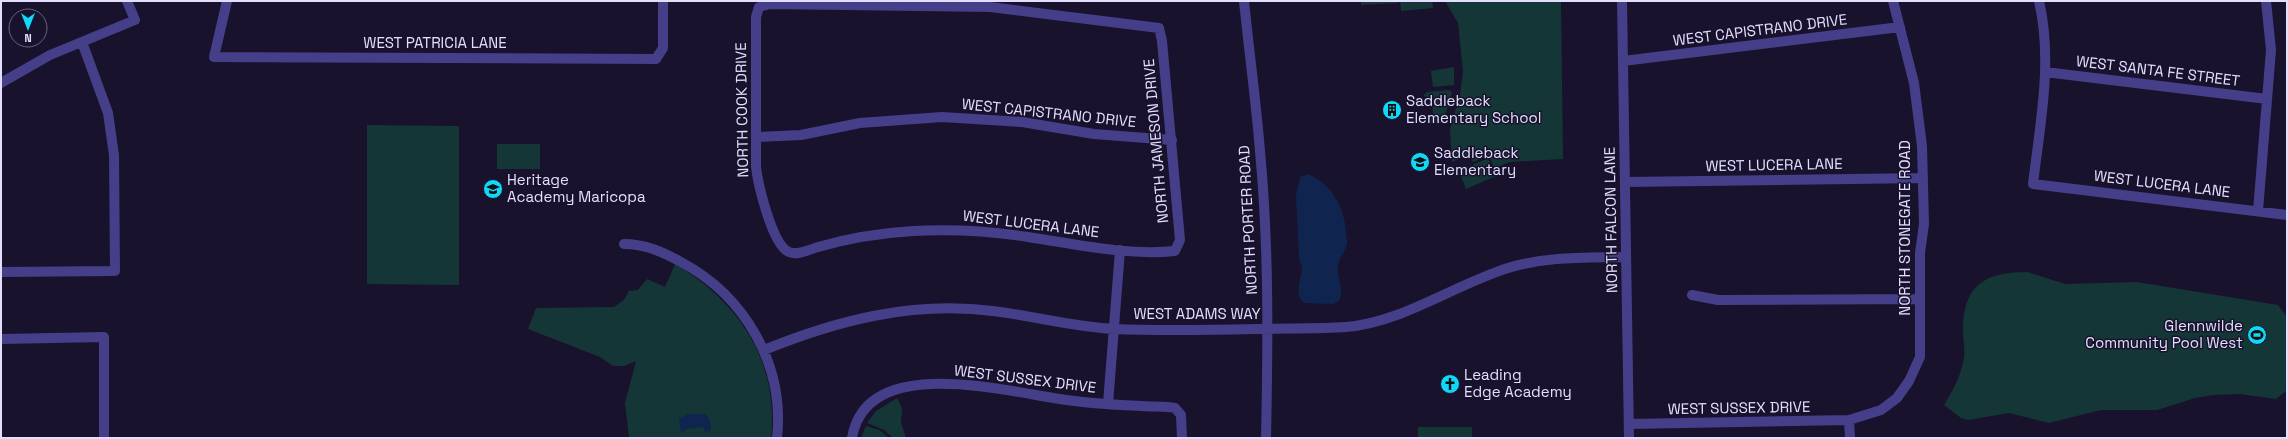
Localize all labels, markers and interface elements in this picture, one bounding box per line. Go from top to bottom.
north arrow [8,8,48,48]
street label: WEST CAPISTRANO DRIVE [1672,9,1848,50]
text: N [24,31,32,45]
street label: WEST PATRICIA LANE [363,33,507,52]
street label: NORTH COOK DRIVE [731,42,752,178]
street label: WEST SANTA FE STREET [2075,51,2241,90]
street label: NORTH JAMESON DRIVE [1139,58,1172,224]
place label: Saddleback Elementary School [1406,91,1542,127]
street label: WEST CAPISTRANO DRIVE [961,94,1137,131]
building icon: Saddleback Elementary School [1381,99,1403,121]
street label: NORTH STONEGATE ROAD [1895,140,1914,316]
place label: Saddleback Elementary [1434,143,1519,179]
street label: NORTH PORTER ROAD [1234,145,1261,295]
street label: NORTH FALCON LANE [1600,147,1621,293]
school or university icon: Saddleback Elementary [1409,151,1431,173]
street label: WEST LUCERA LANE [1705,154,1843,175]
street label: WEST LUCERA LANE [2093,166,2231,201]
place label: Heritage Academy Maricopa [507,170,646,206]
school or university icon: Heritage Academy Maricopa [482,178,504,200]
street label: WEST LUCERA LANE [962,206,1100,241]
street label: WEST ADAMS WAY [1133,304,1261,323]
place label: Glennwilde Community Pool West [2085,316,2243,352]
sports icon: Glennwilde Community Pool West [2246,324,2268,346]
street label: WEST SUSSEX DRIVE [953,360,1097,397]
place label: Leading Edge Academy [1464,365,1572,401]
church icon: Leading Edge Academy [1439,373,1461,395]
street label: WEST SUSSEX DRIVE [1667,397,1811,418]

